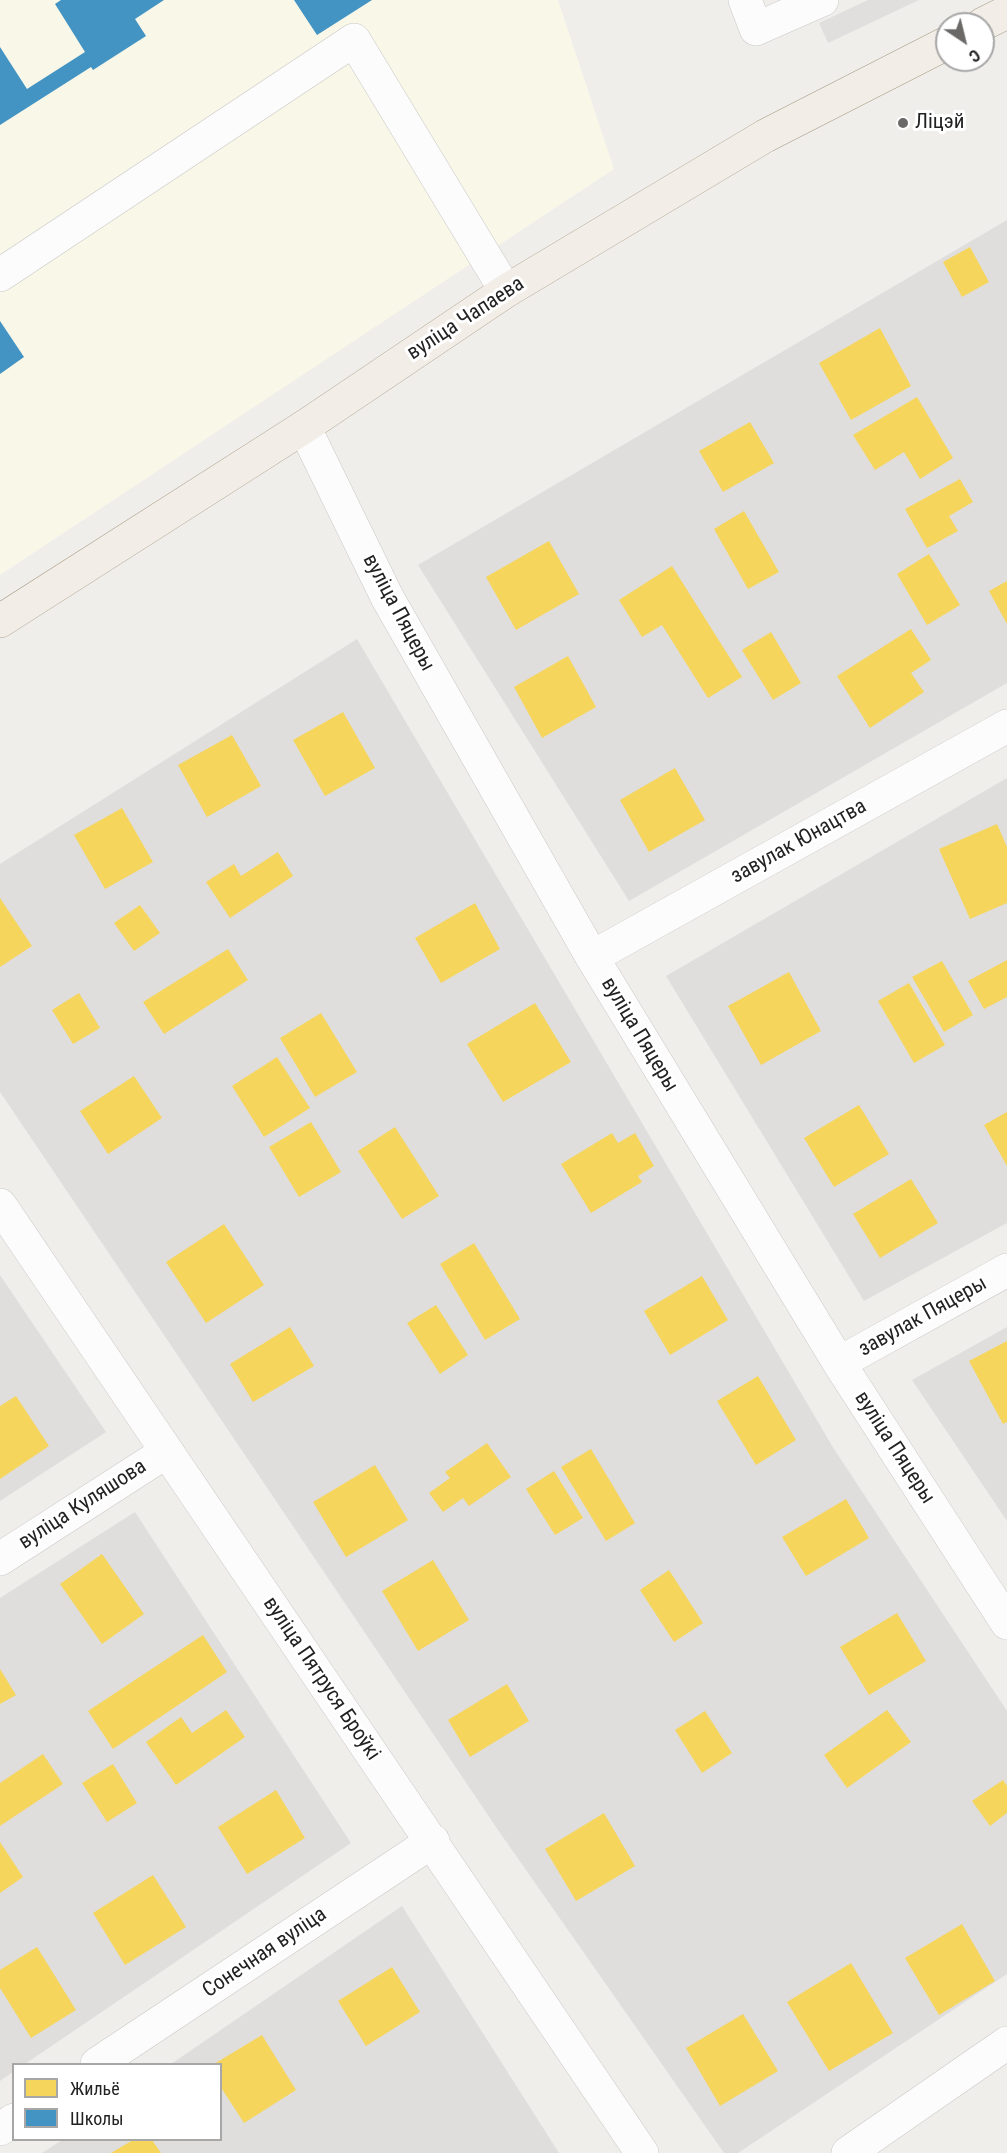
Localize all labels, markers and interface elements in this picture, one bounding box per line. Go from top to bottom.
north arrow [935,12,995,72]
text: С [965,45,984,66]
place label: Ліцэй [915,110,964,136]
marker: Ліцэй [896,116,910,130]
street label: вуліца Чапаева [403,272,529,366]
street label: вуліца Пяцеры [357,550,439,676]
street label: завулак Юнацтва [727,794,871,890]
street label: вуліца Пяцеры [595,973,683,1097]
street label: завулак Пяцеры [855,1271,991,1363]
street label: вуліца Пяцеры [848,1387,940,1509]
street label: вуліца Куляшова [15,1454,151,1556]
street label: вуліца Пятруся Броўкі [257,1592,385,1766]
street label: Сонечная вуліца [198,1902,332,2004]
legend [12,2063,222,2141]
text: Жильё [70,2078,120,2099]
text: Школы [70,2108,123,2129]

